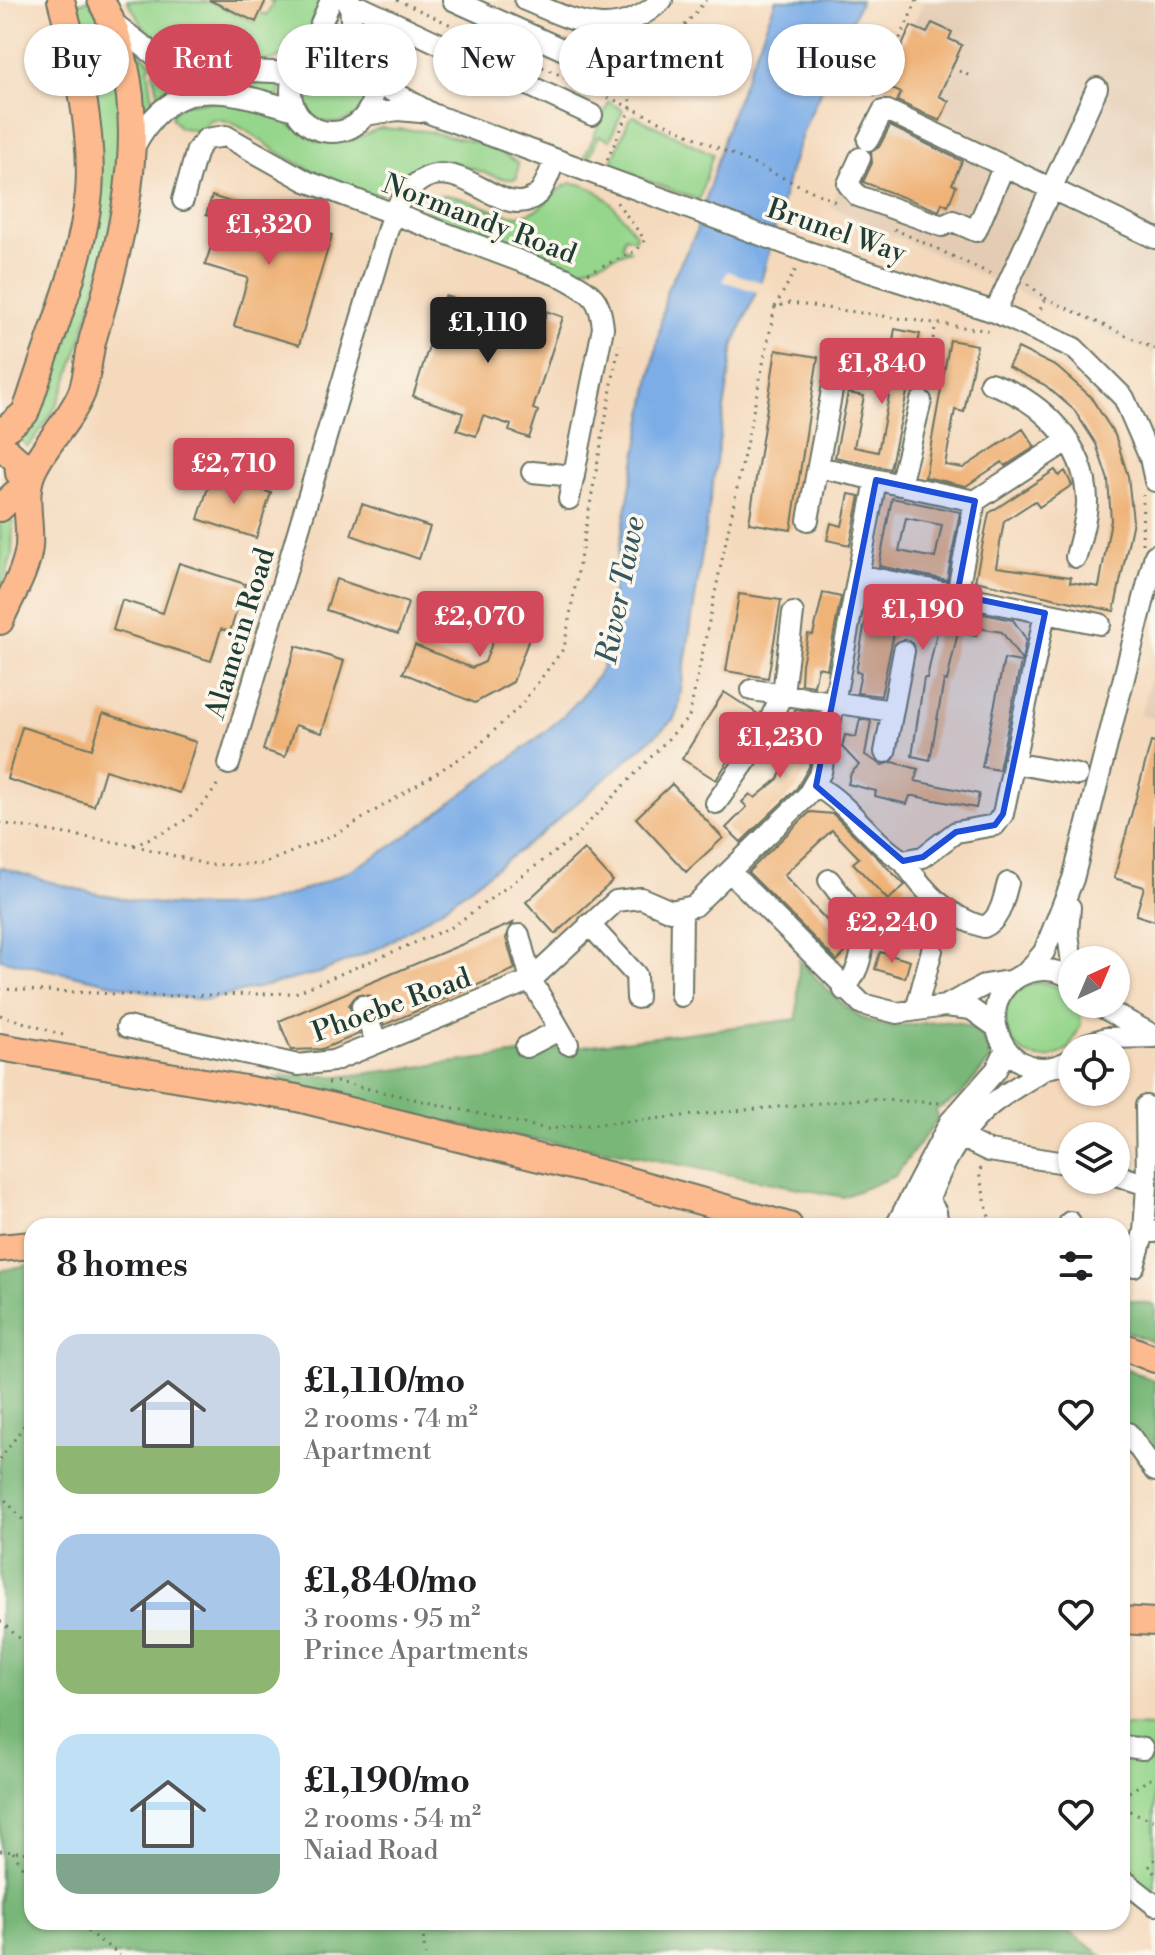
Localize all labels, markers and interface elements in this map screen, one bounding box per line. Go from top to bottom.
chip: Buy [24,24,129,96]
chip: Rent [145,24,261,96]
chip: Filters [277,24,417,96]
chip: New [433,24,543,96]
chip: Apartment [559,24,752,96]
chip: House [768,24,905,96]
street label: Normandy Road [378,166,581,272]
street label: Brunel Way [762,191,911,272]
pin: £1,320 [204,199,334,267]
text: £1,320 [226,209,312,241]
pin: £1,110 [423,297,553,365]
text: £1,110 [448,307,528,339]
pin: £1,840 [817,338,947,406]
text: £1,840 [838,348,926,380]
pin: £2,710 [169,438,299,506]
text: £2,710 [191,448,277,480]
water label: River Tawe [588,513,654,668]
street label: Alamein Road [198,544,283,724]
pin: £1,190 [858,584,988,652]
pin: £2,070 [415,591,545,659]
text: £1,190 [882,594,965,626]
text: £2,070 [435,601,525,633]
pin: £1,230 [715,712,845,780]
text: £1,230 [737,722,823,754]
pin: £2,240 [827,897,957,965]
text: £2,240 [846,907,938,939]
north arrow [1058,946,1130,1018]
map controls [1058,946,1130,1194]
street label: Phoebe Road [307,960,476,1050]
button: locate [1058,1034,1130,1106]
button: layers [1058,1122,1130,1194]
icon: filters [1054,1244,1098,1288]
text: 8 homes [56,1245,188,1287]
text: £1,110/mo [304,1361,465,1403]
icon: home [120,1366,216,1462]
icon: heart [1054,1392,1098,1436]
text: 2 rooms · 74 m² [304,1403,478,1435]
text: Apartment [304,1435,432,1467]
text: £1,840/mo [304,1561,477,1603]
icon: home [120,1566,216,1662]
icon: heart [1054,1592,1098,1636]
text: 3 rooms · 95 m² [304,1603,480,1635]
text: Prince Apartments [304,1635,528,1667]
text: £1,190/mo [304,1761,470,1803]
icon: home [120,1766,216,1862]
icon: heart [1054,1792,1098,1836]
text: 2 rooms · 54 m² [304,1803,481,1835]
text: Naiad Road [304,1835,438,1867]

